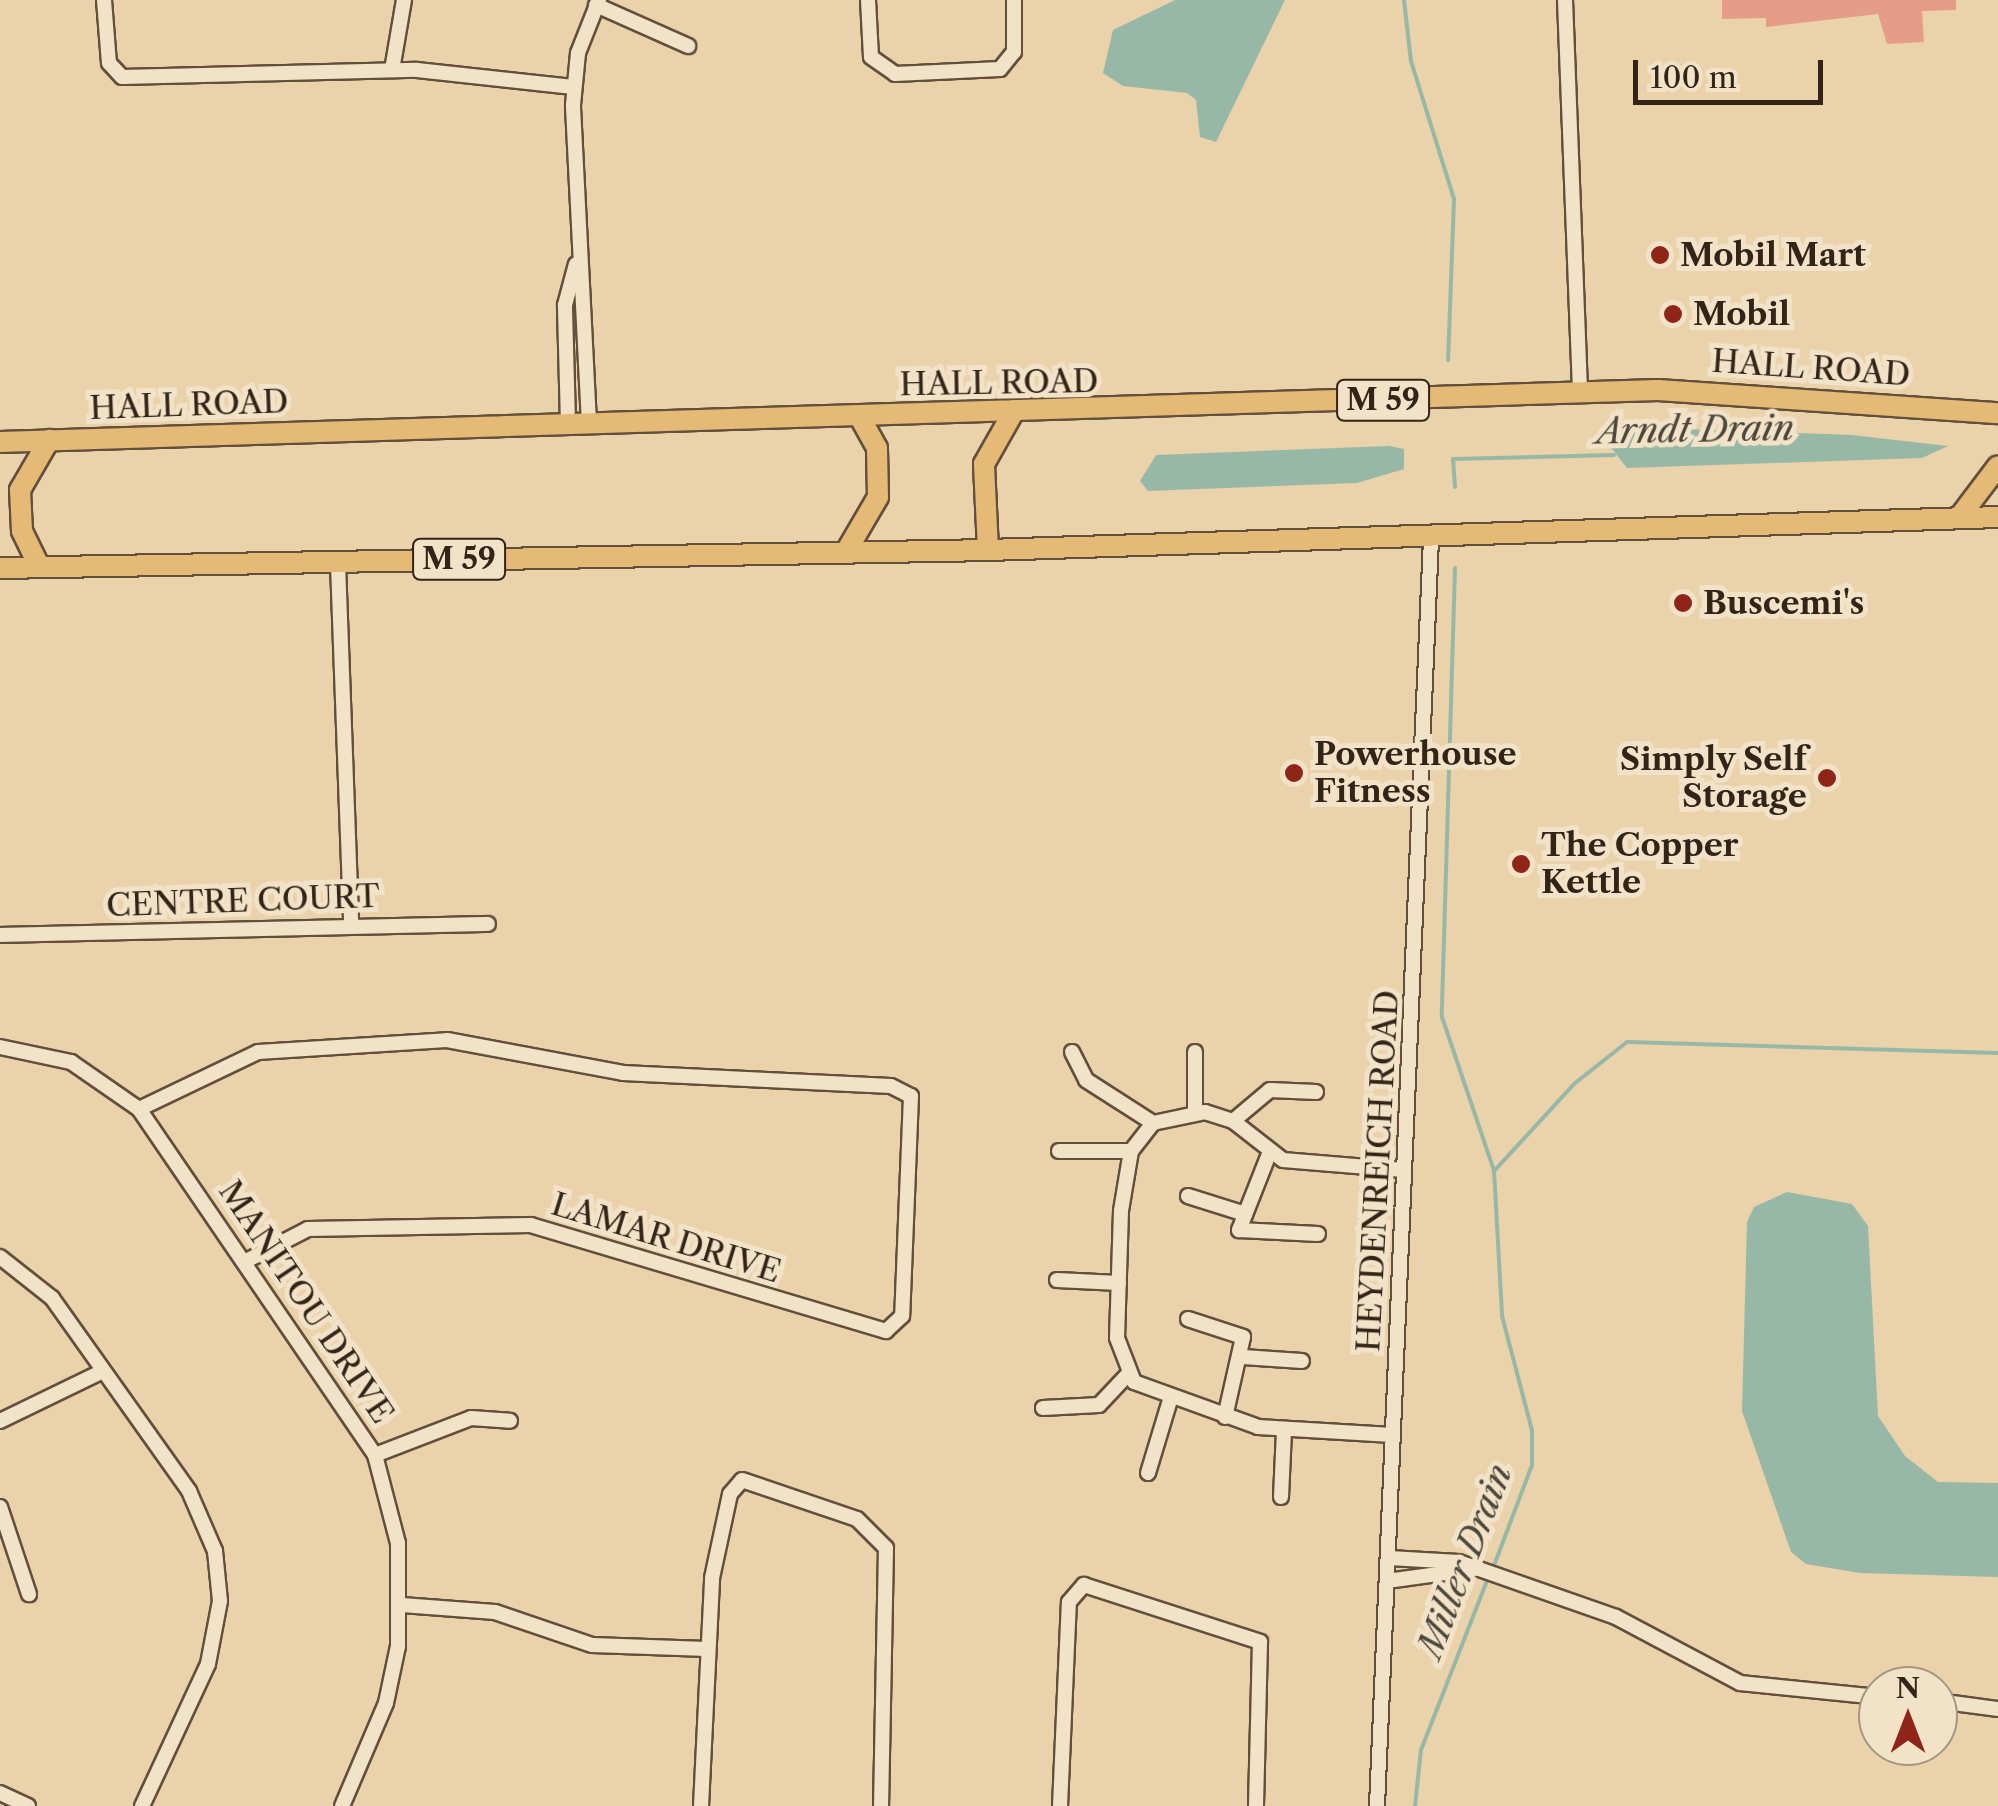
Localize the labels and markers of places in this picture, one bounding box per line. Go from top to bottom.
place label: Mobil Mart [1680,236,1866,274]
marker: Mobil Mart [1649,244,1671,266]
place label: Mobil [1693,295,1790,333]
marker: Mobil [1662,303,1684,325]
place label: Buscemi's [1703,584,1864,622]
marker: Buscemi's [1672,592,1694,614]
place label: Powerhouse Fitness [1314,736,1517,811]
place label: Simply Self Storage [1619,741,1807,816]
marker: Powerhouse Fitness [1283,762,1305,784]
marker: Simply Self Storage [1816,767,1838,789]
place label: The Copper Kettle [1541,827,1738,902]
marker: The Copper Kettle [1510,853,1532,875]

